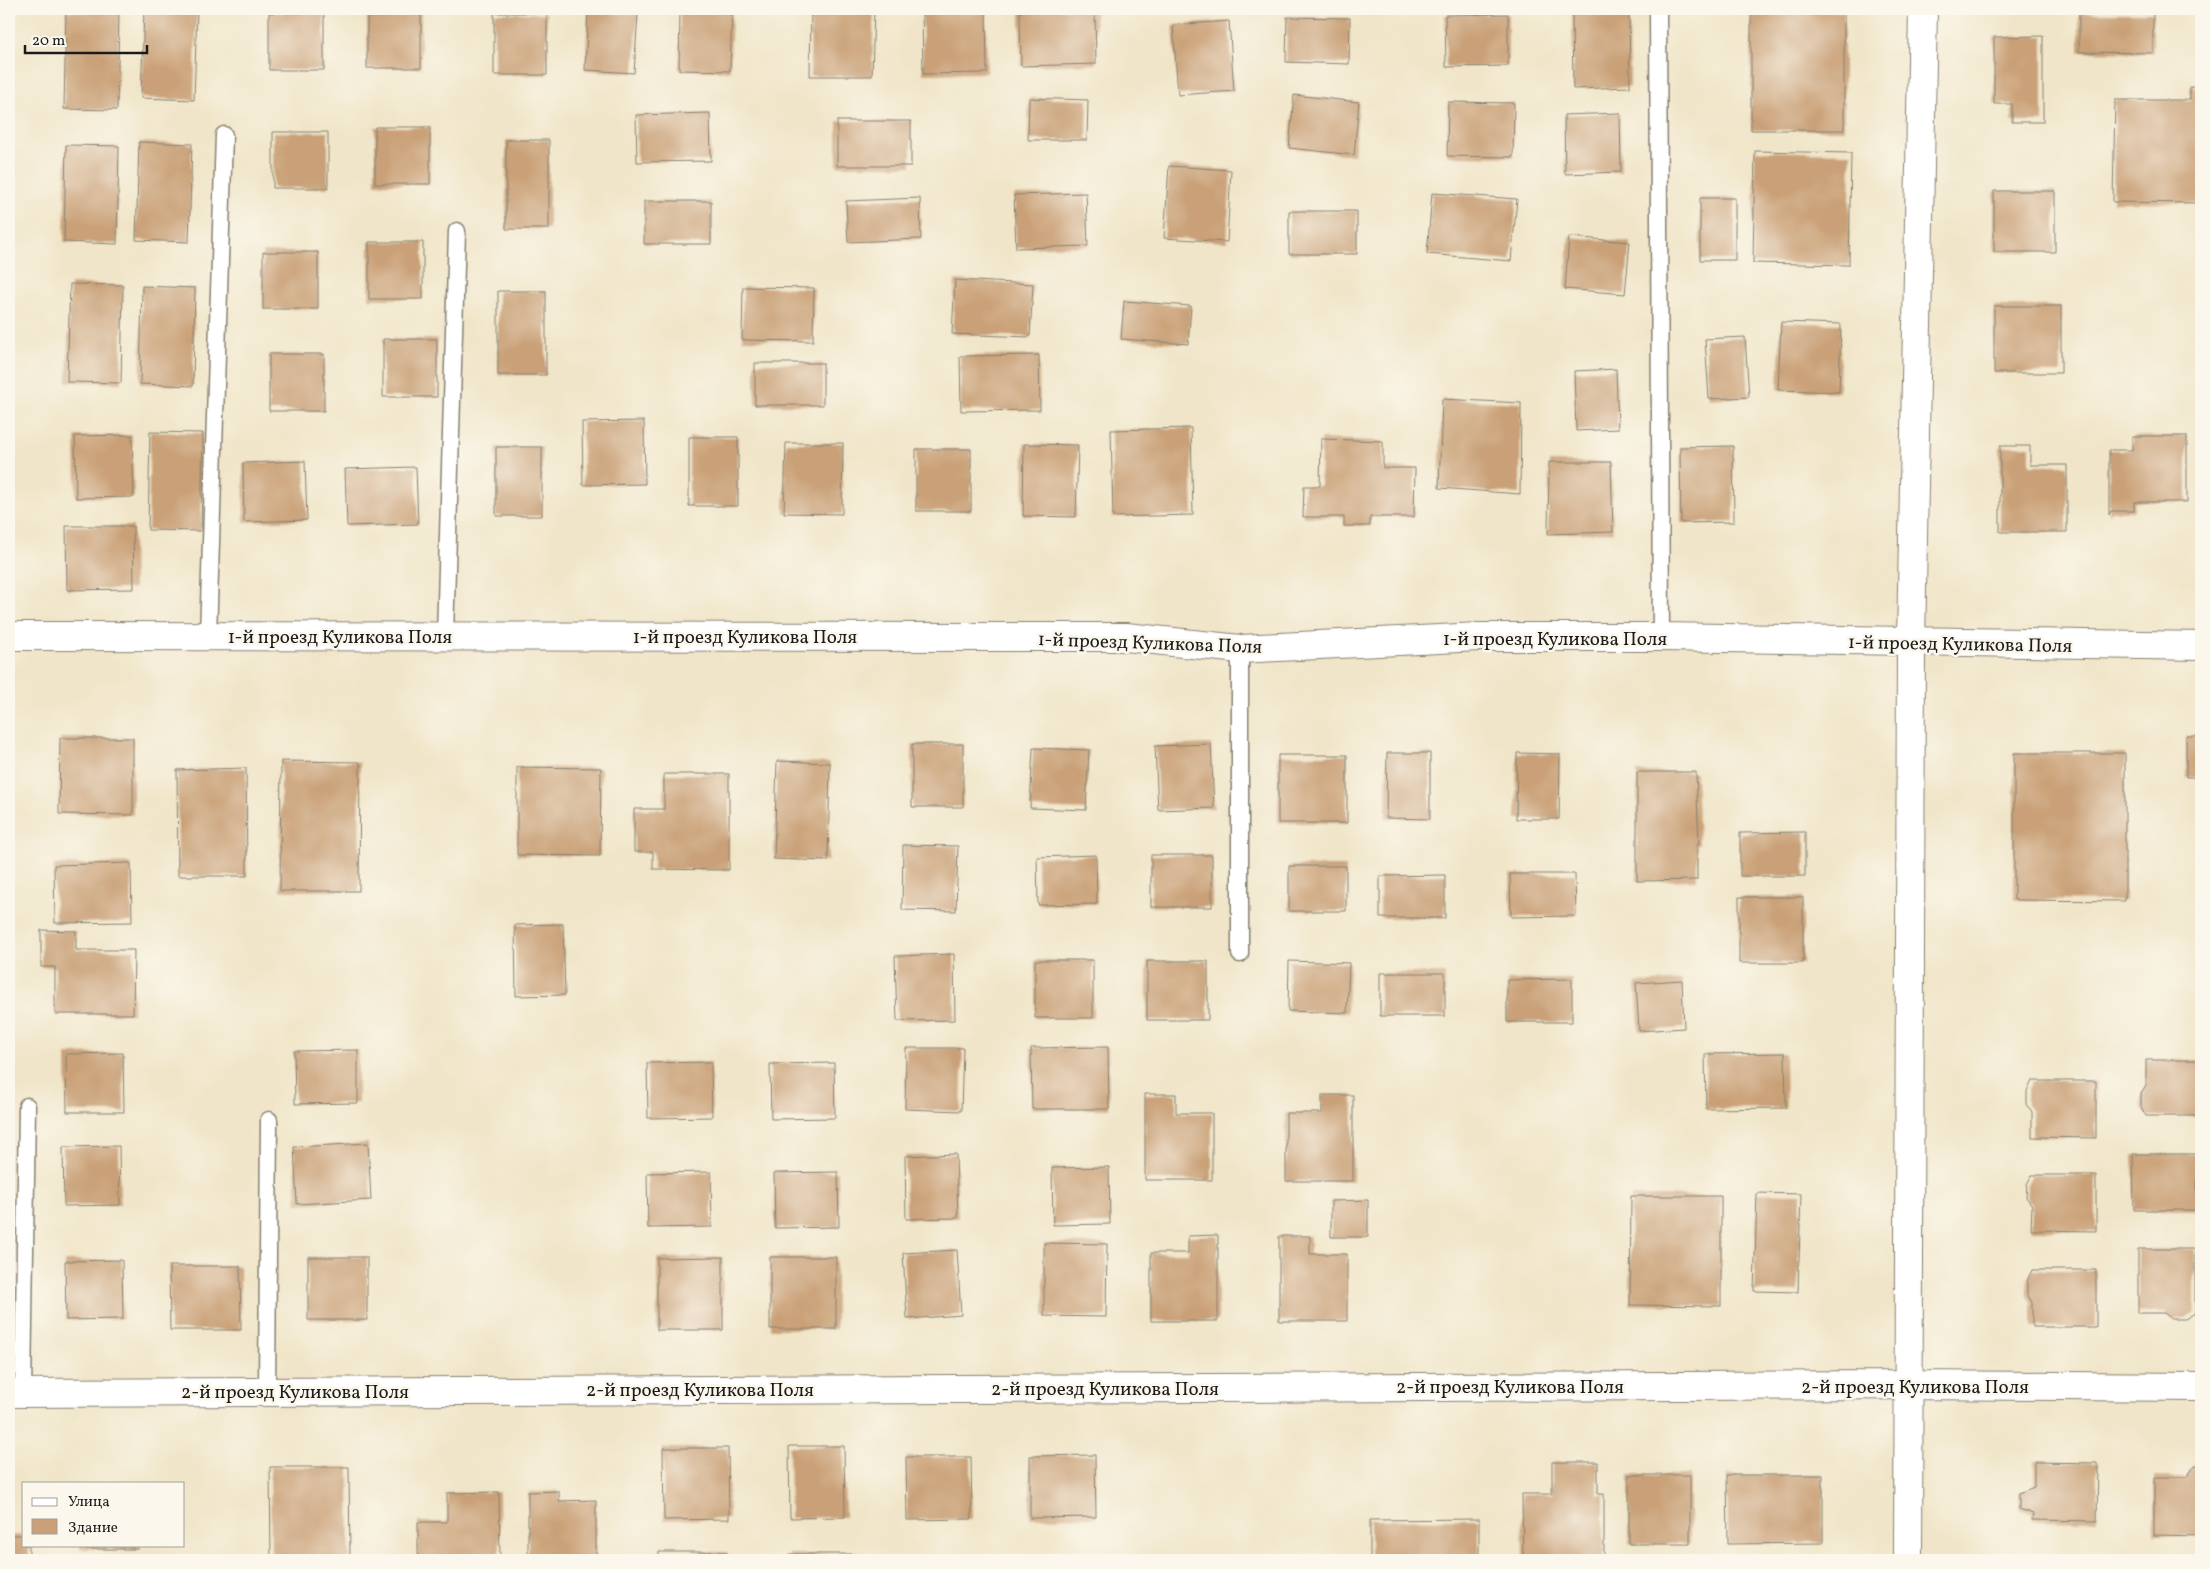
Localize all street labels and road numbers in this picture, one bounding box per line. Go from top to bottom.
street label: 1-й проезд Куликова Поля [228,625,452,651]
street label: 1-й проезд Куликова Поля [633,625,857,651]
street label: 1-й проезд Куликова Поля [1037,627,1263,661]
street label: 1-й проезд Куликова Поля [1443,627,1667,653]
street label: 1-й проезд Куликова Поля [1847,630,2073,660]
street label: 2-й проезд Куликова Поля [1396,1375,1624,1401]
street label: 2-й проезд Куликова Поля [1801,1375,2029,1401]
street label: 2-й проезд Куликова Поля [991,1377,1219,1403]
street label: 2-й проезд Куликова Поля [586,1378,814,1404]
street label: 2-й проезд Куликова Поля [181,1380,409,1406]

